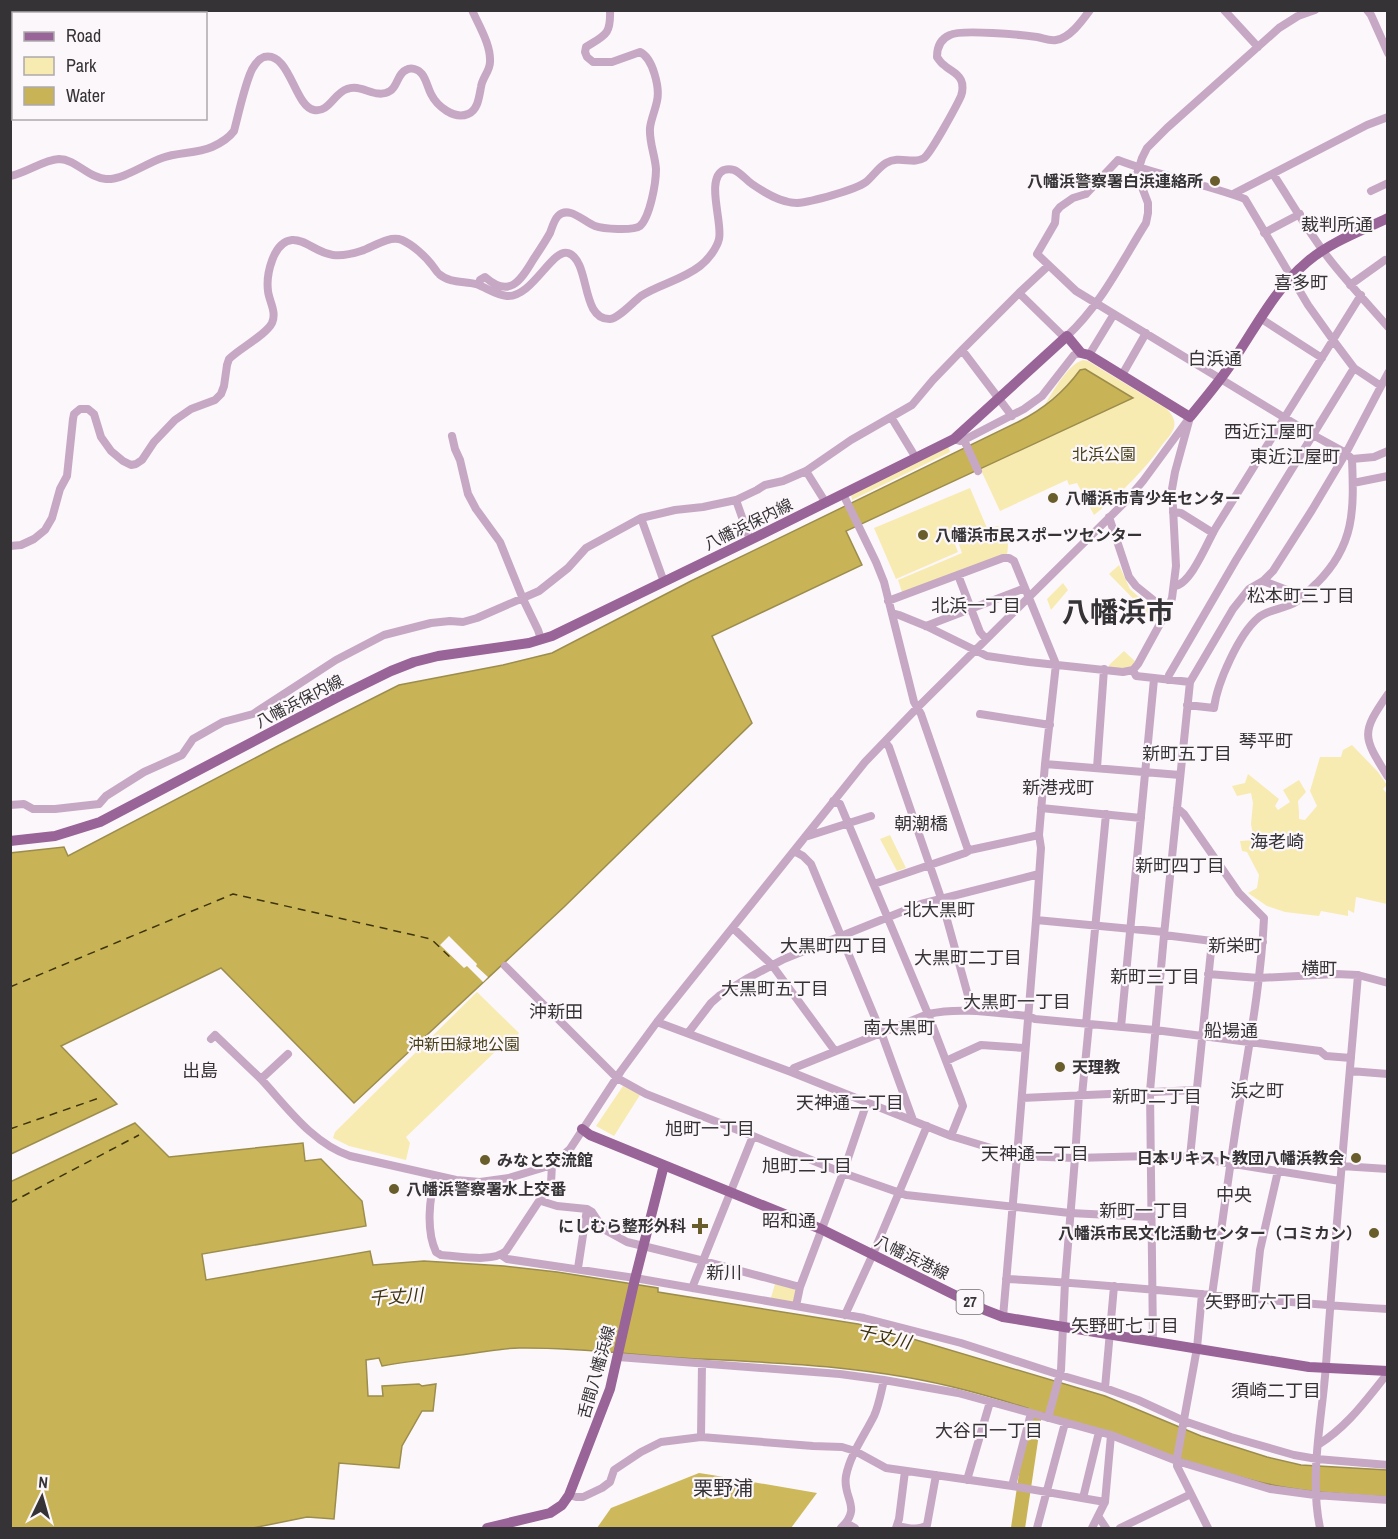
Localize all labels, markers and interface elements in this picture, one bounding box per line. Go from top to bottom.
legend [12,12,207,120]
text: Road [66,23,101,48]
text: Park [66,53,97,78]
text: Water [66,83,105,108]
place label: 八幡浜警察署白浜連絡所 [1027,170,1203,192]
marker: 八幡浜警察署白浜連絡所 [1208,174,1222,188]
district label: 裁判所通 [1301,212,1373,237]
district label: 喜多町 [1274,270,1328,295]
district label: 白浜通 [1188,346,1242,371]
district label: 西近江屋町 [1224,419,1314,444]
park label: 北浜公園 [1072,443,1136,465]
district label: 東近江屋町 [1250,444,1340,469]
place label: 八幡浜市青少年センター [1065,487,1241,509]
marker: 八幡浜市青少年センター [1046,491,1060,505]
street label: 八幡浜保内線 [700,493,796,555]
place label: 八幡浜市民スポーツセンター [935,524,1143,546]
marker: 八幡浜市民スポーツセンター [916,528,930,542]
district label: 松本町三丁目 [1247,583,1355,608]
district label: 北浜一丁目 [931,593,1021,618]
district label: 八幡浜市 [1062,593,1174,631]
street label: 八幡浜保内線 [251,669,347,733]
district label: 琴平町 [1239,728,1293,753]
district label: 新町五丁目 [1142,741,1232,766]
district label: 新港戎町 [1022,775,1094,800]
district label: 朝潮橋 [894,811,948,836]
district label: 海老崎 [1250,829,1304,854]
district label: 新町四丁目 [1135,853,1225,878]
district label: 北大黒町 [903,897,975,922]
district label: 大黒町四丁目 [780,933,888,958]
district label: 新栄町 [1208,933,1262,958]
district label: 大黒町二丁目 [914,945,1022,970]
district label: 横町 [1301,956,1337,981]
district label: 新町三丁目 [1110,964,1200,989]
district label: 大黒町五丁目 [721,976,829,1001]
district label: 大黒町一丁目 [963,989,1071,1014]
district label: 沖新田 [529,999,583,1024]
district label: 南大黒町 [863,1015,935,1040]
district label: 船場通 [1204,1018,1258,1043]
park label: 沖新田緑地公園 [408,1033,520,1055]
place label: 天理教 [1072,1056,1120,1078]
district label: 出島 [182,1058,218,1083]
marker: 天理教 [1053,1060,1067,1074]
district label: 浜之町 [1230,1078,1284,1103]
district label: 新町二丁目 [1112,1084,1202,1109]
district label: 天神通二丁目 [796,1090,904,1115]
district label: 旭町一丁目 [665,1116,755,1141]
district label: 天神通一丁目 [981,1141,1089,1166]
place label: 日本リキスト教団八幡浜教会 [1136,1147,1344,1169]
place label: みなと交流館 [497,1149,593,1171]
marker: 日本リキスト教団八幡浜教会 [1349,1151,1363,1165]
marker: みなと交流館 [478,1153,492,1167]
district label: 旭町二丁目 [762,1153,852,1178]
place label: 八幡浜警察署水上交番 [406,1178,566,1200]
marker: 八幡浜警察署水上交番 [387,1182,401,1196]
district label: 中央 [1216,1182,1252,1207]
district label: 新町一丁目 [1099,1198,1189,1223]
district label: 昭和通 [762,1208,816,1233]
place label: にしむら整形外科 [558,1215,686,1237]
marker: にしむら整形外科 [691,1217,709,1235]
place label: 八幡浜市民文化活動センター（コミカン） [1058,1222,1362,1244]
marker: 八幡浜市民文化活動センター（コミカン） [1367,1226,1381,1240]
street label: 八幡浜港線 [871,1230,953,1284]
district label: 新川 [706,1260,742,1285]
water label: 千丈川 [368,1282,426,1311]
district label: 矢野町六丁目 [1205,1289,1313,1314]
road number: 27 [956,1290,984,1314]
district label: 矢野町七丁目 [1071,1313,1179,1338]
water label: 千丈川 [855,1318,915,1355]
street label: 舌間八幡浜線 [572,1323,620,1421]
district label: 須崎二丁目 [1231,1378,1321,1403]
district label: 大谷口一丁目 [935,1418,1043,1443]
north arrow [12,1467,72,1527]
text: N [38,1471,49,1493]
district label: 栗野浦 [693,1474,753,1501]

